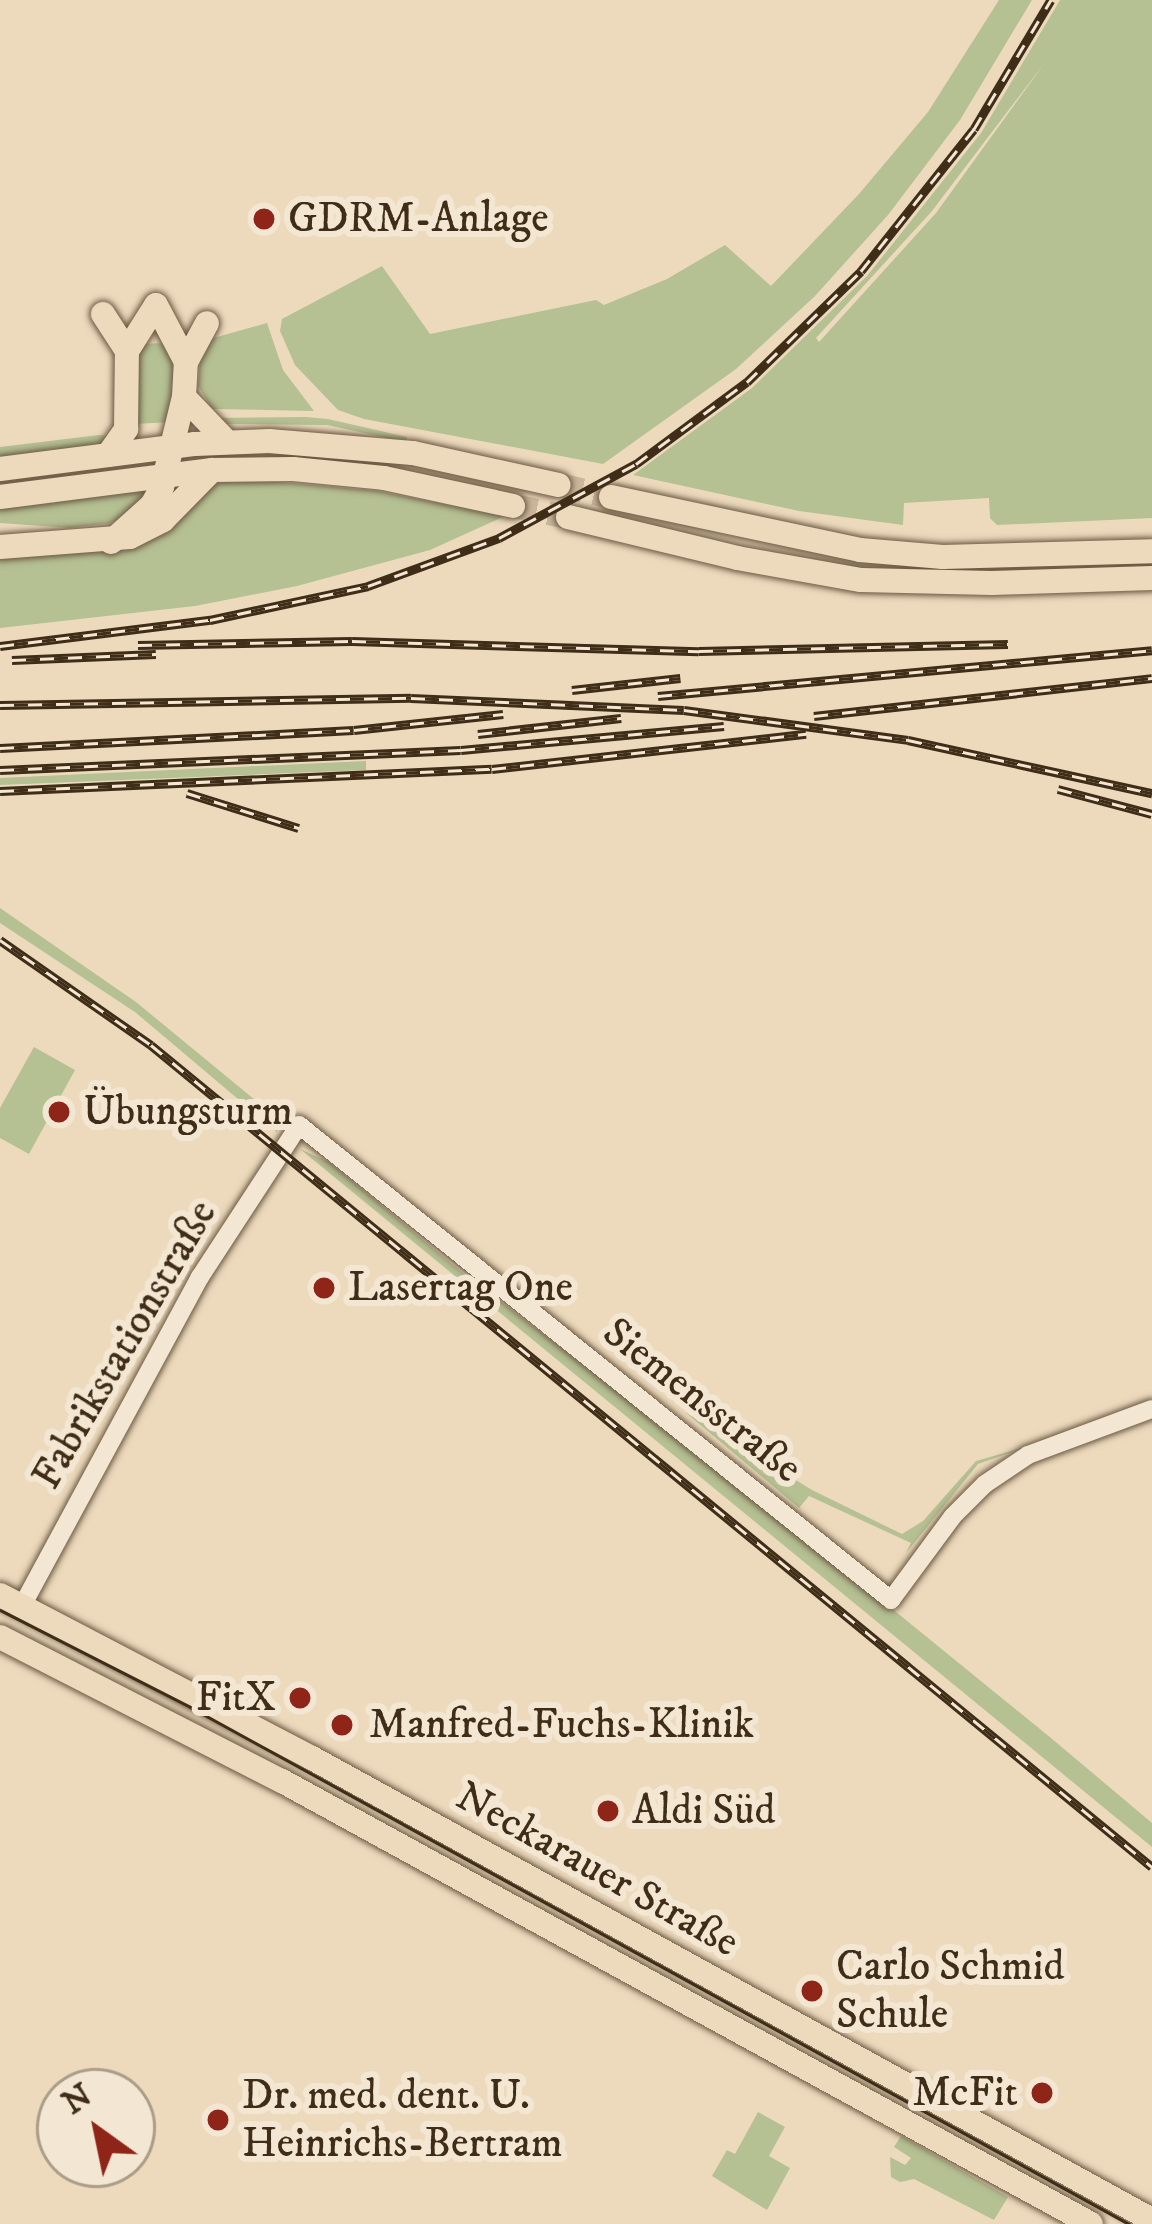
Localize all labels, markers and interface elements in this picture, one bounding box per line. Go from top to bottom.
place label: GDRM-Anlage [288,194,549,244]
marker: GDRM-Anlage [251,206,277,232]
place label: Übungsturm [83,1087,293,1137]
marker: Übungsturm [46,1099,72,1125]
street label: Fabrikstationstraße [22,1192,228,1498]
place label: Lasertag One [348,1263,573,1313]
marker: Lasertag One [311,1275,337,1301]
street label: Siemensstraße [592,1308,812,1494]
place label: FitX [196,1673,276,1723]
marker: FitX [287,1685,313,1711]
place label: Manfred-Fuchs-Klinik [369,1700,754,1750]
marker: Manfred-Fuchs-Klinik [326,1709,358,1741]
street label: Neckarauer Straße [447,1772,747,1968]
place label: Aldi Süd [632,1786,775,1836]
marker: Aldi Süd [595,1798,621,1824]
place label: Carlo Schmid Schule [836,1942,1065,2040]
marker: Carlo Schmid Schule [799,1978,825,2004]
north arrow [36,2068,156,2188]
place label: McFit [912,2068,1018,2118]
place label: Dr. med. dent. U. Heinrichs-Bertram [242,2071,563,2170]
text: N [55,2075,100,2124]
marker: McFit [1029,2080,1055,2106]
marker: Dr. med. dent. U. Heinrichs-Bertram [205,2107,231,2133]

